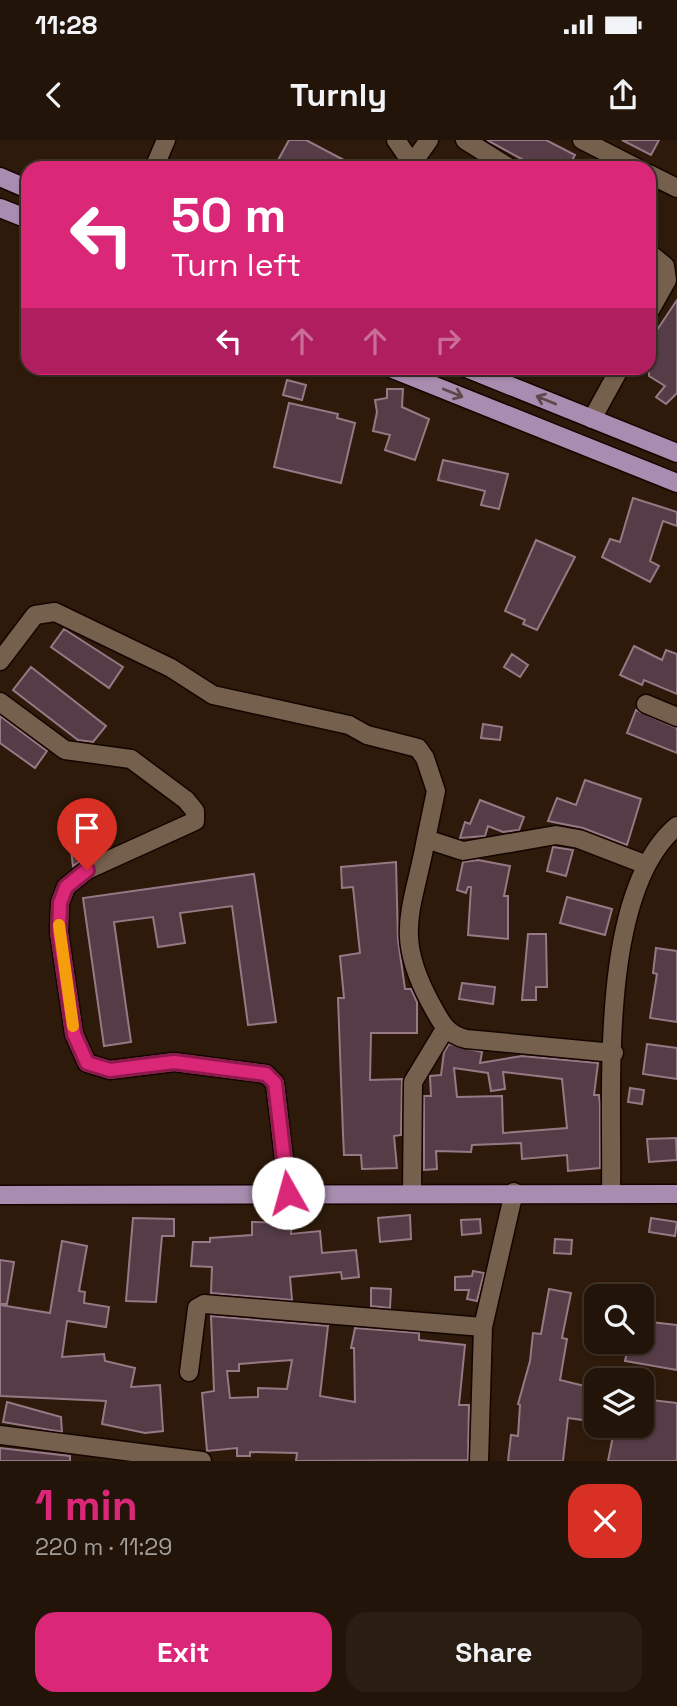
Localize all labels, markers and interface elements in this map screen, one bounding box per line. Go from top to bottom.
text: 11:28 [35,8,97,42]
text: Turnly [290,75,387,115]
icon: back [35,76,73,114]
icon: share [604,76,642,114]
text: 50 m [171,184,286,246]
icon: left [56,189,147,280]
text: Turn left [171,245,301,285]
icon: left [210,322,248,360]
icon: ahead [283,322,321,360]
icon: ahead [356,322,394,360]
icon: right [429,322,467,360]
one-way arrow [442,388,463,401]
one-way arrow [535,393,557,406]
pin [57,798,117,870]
icon: arrive [68,809,106,847]
position arrow [251,1156,325,1230]
map controls [584,1284,654,1438]
button: search [584,1284,654,1354]
button: layers [584,1368,654,1438]
text: 1 min [35,1479,138,1532]
button: close [568,1484,642,1558]
text: 220 m · 11:29 [35,1532,172,1562]
button: Exit [35,1612,332,1692]
button: Share [346,1612,642,1692]

